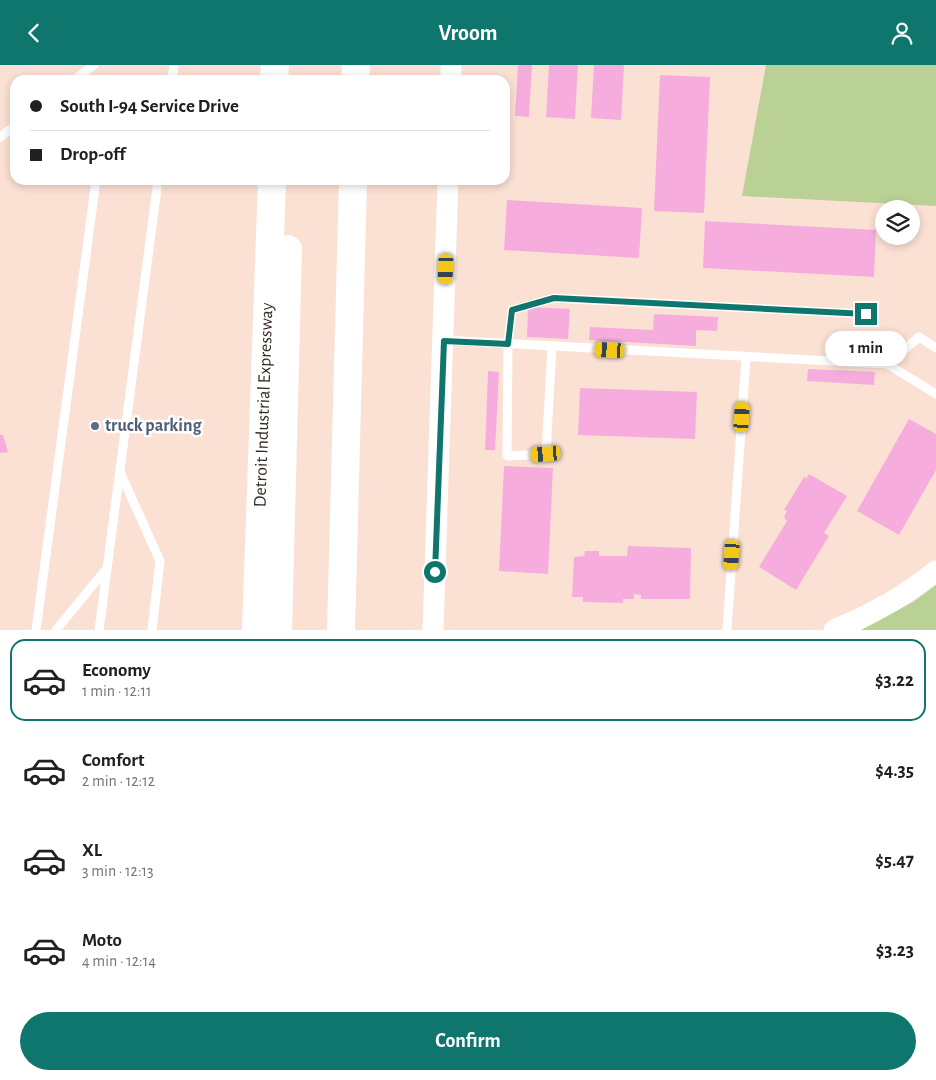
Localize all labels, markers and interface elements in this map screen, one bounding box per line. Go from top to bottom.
icon: back [20,19,48,47]
icon: person [888,19,916,47]
text: Vroom [439,22,497,44]
text: South I-94 Service Drive [60,97,239,116]
text: Drop-off [60,145,125,164]
map controls [875,200,920,245]
button: layers [875,200,920,245]
car [437,254,454,284]
street label: Detroit Industrial Expressway [251,302,277,508]
route end [855,303,877,325]
callout: 1 min [825,331,907,367]
text: 1 min [849,340,883,356]
car [594,342,625,358]
car [733,402,750,432]
place label: truck parking [105,417,202,435]
marker: truck parking [89,420,101,432]
car [530,445,561,463]
car [723,540,740,570]
route start [424,561,446,583]
icon: car [22,658,67,703]
text: Economy [82,661,151,680]
text: $3.22 [875,671,914,690]
text: 1 min · 12:11 [82,683,151,699]
icon: car [22,748,67,793]
text: Comfort [82,751,144,770]
text: $4.35 [875,761,914,780]
text: 2 min · 12:12 [82,773,155,789]
icon: car [22,838,67,883]
text: XL [82,841,102,860]
text: $5.47 [875,851,914,870]
text: 3 min · 12:13 [82,863,154,879]
icon: car [22,928,67,973]
text: Moto [82,931,122,950]
text: $3.23 [876,941,914,960]
text: 4 min · 12:14 [82,953,156,969]
button: Confirm [20,1012,916,1070]

